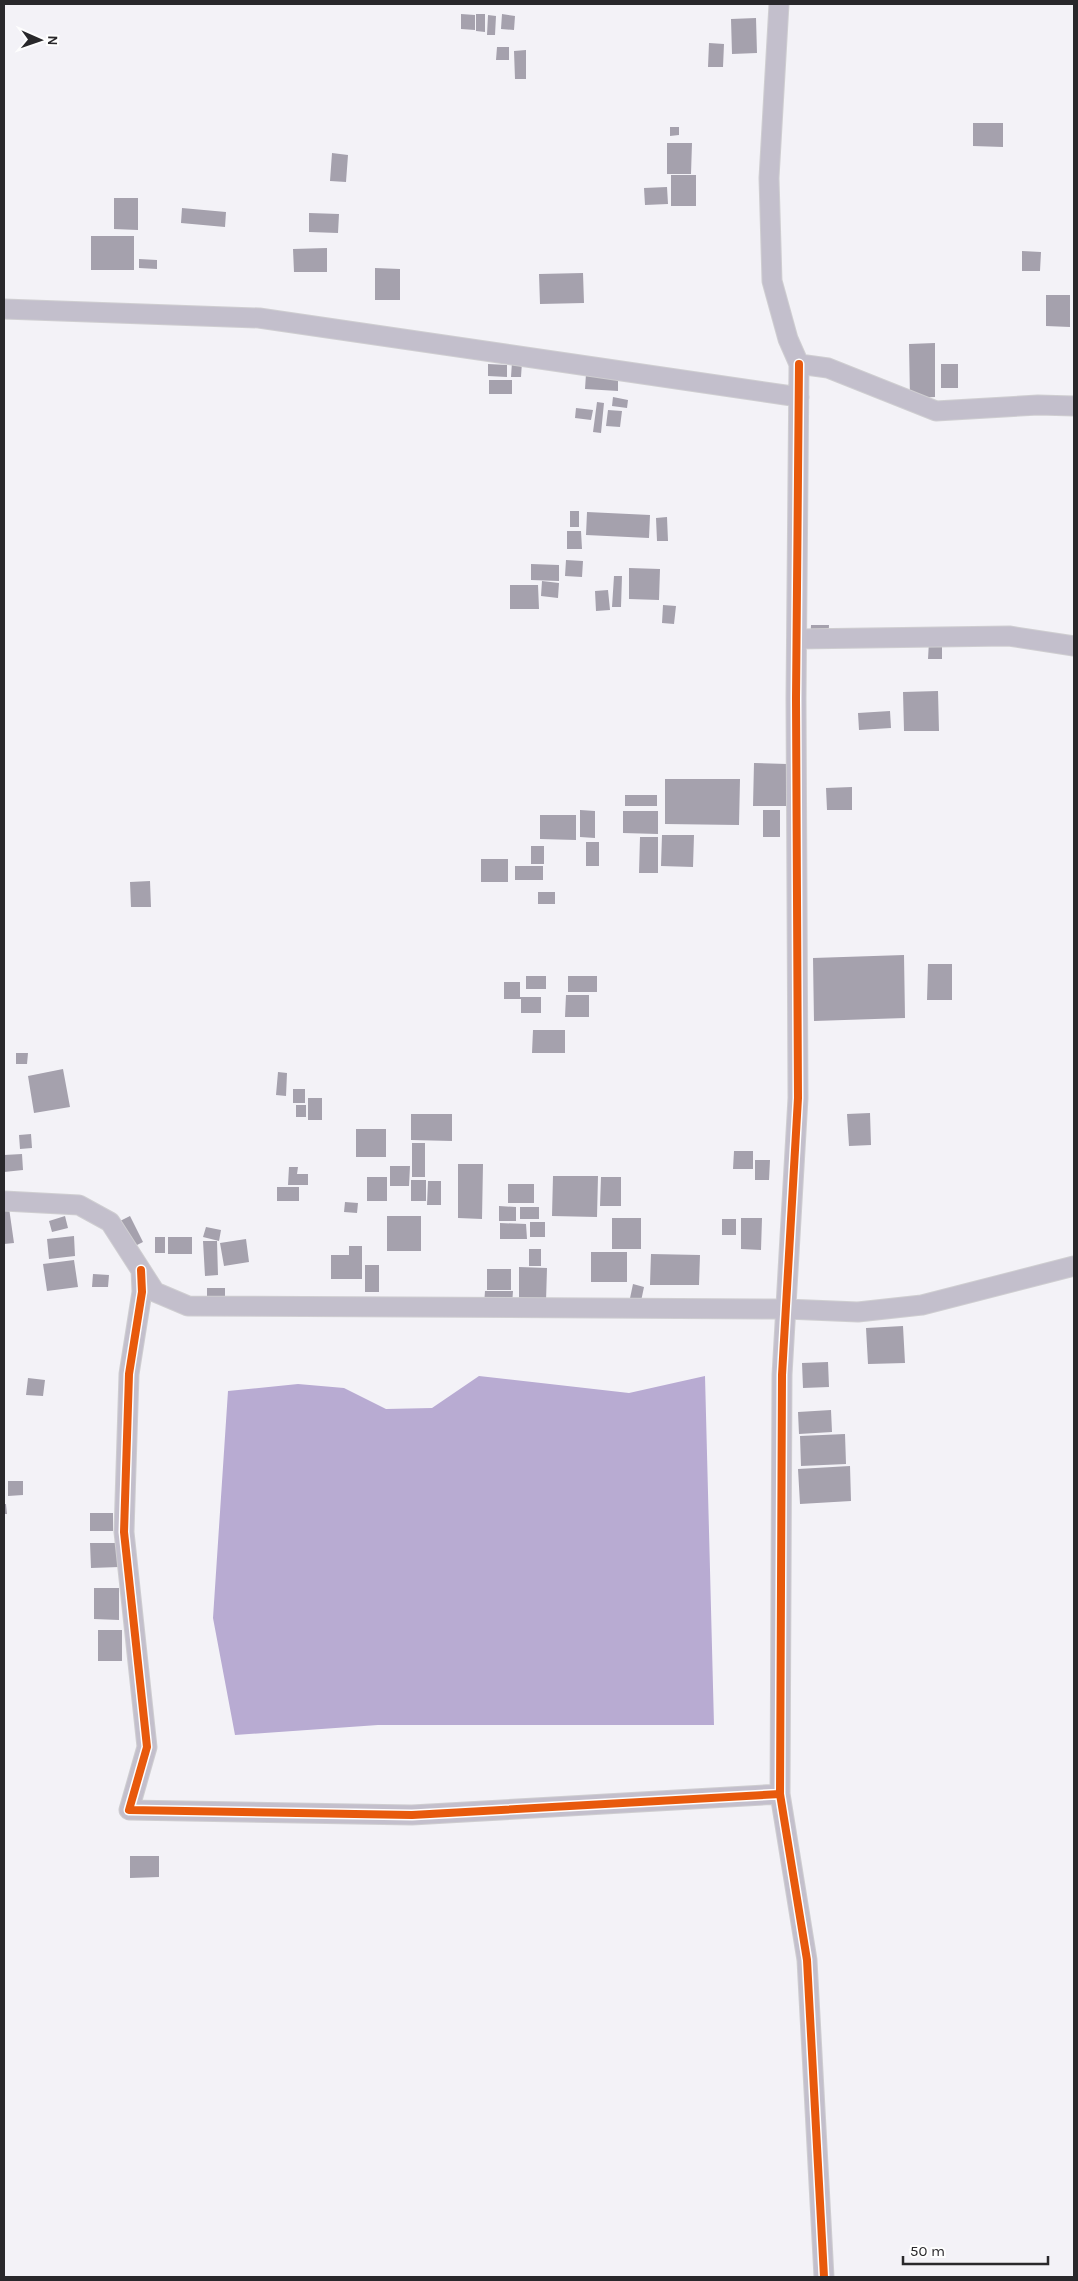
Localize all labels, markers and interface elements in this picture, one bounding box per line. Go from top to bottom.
north arrow [15,15,65,65]
text: N [44,35,61,46]
scale bar [903,2234,1048,2266]
text: 50 m [910,2242,945,2260]

